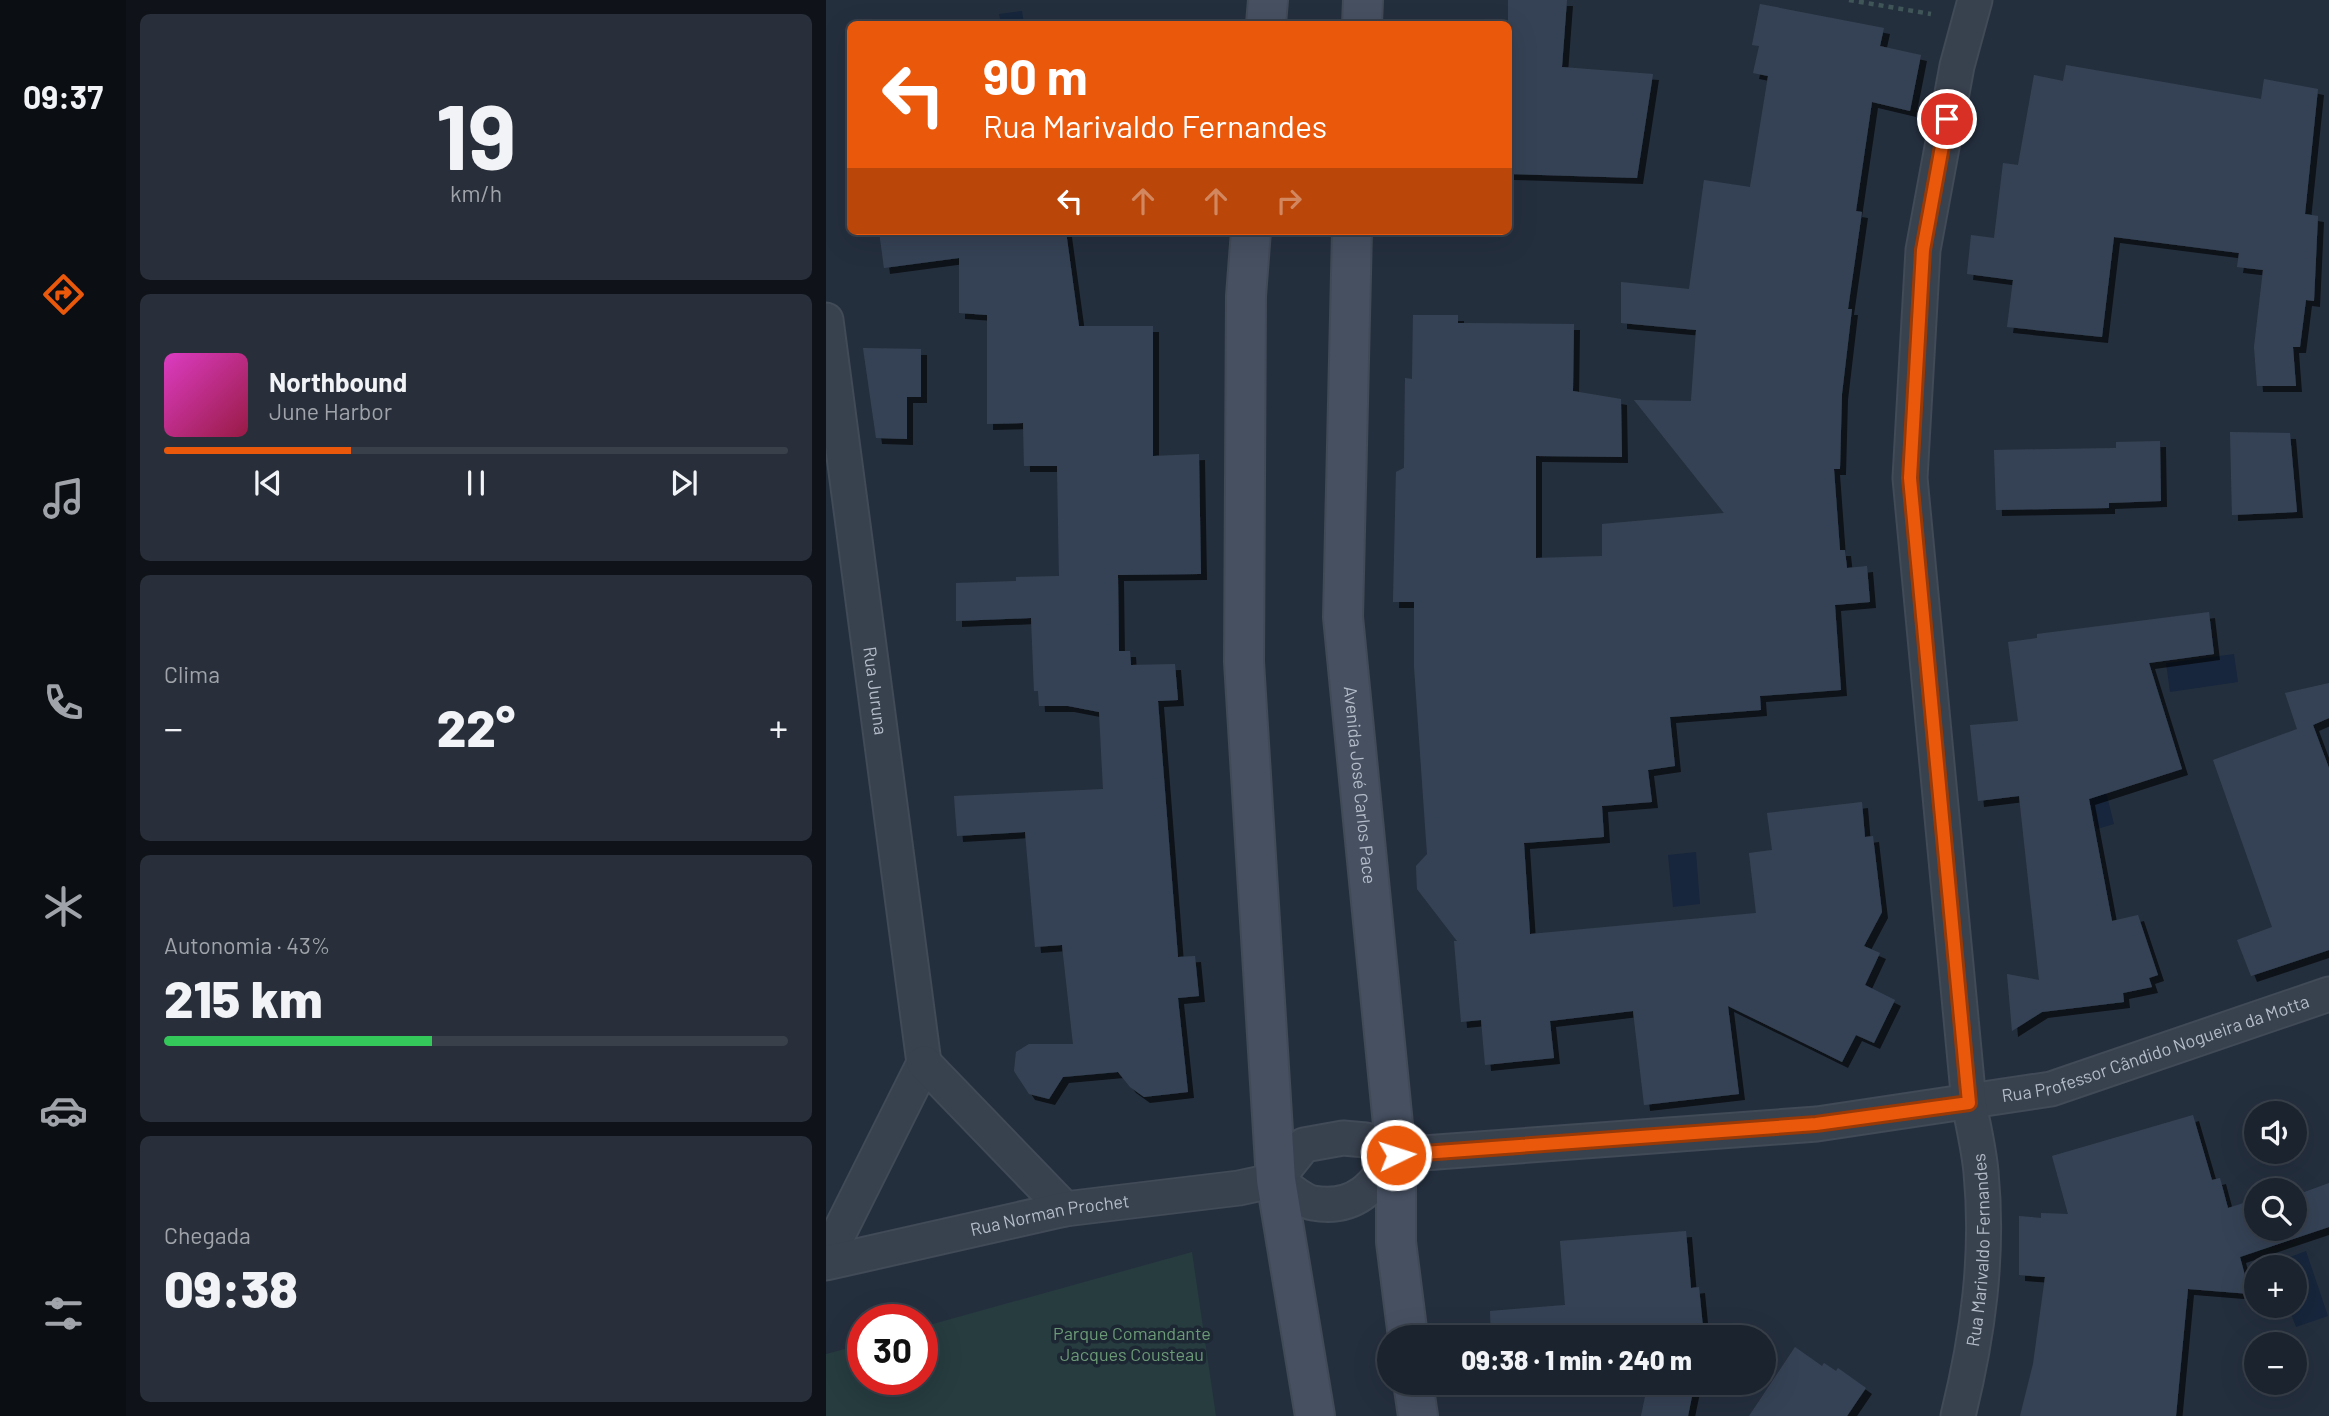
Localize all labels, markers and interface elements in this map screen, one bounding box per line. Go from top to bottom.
text: 90 m [983,46,1088,105]
icon: left [868,49,959,140]
text: 09:37 [23,77,103,115]
text: 19 [436,79,516,188]
pin [1917,89,1977,149]
icon: arrive [1928,100,1966,138]
text: Rua Marivaldo Fernandes [983,106,1327,144]
text: km/h [450,179,502,207]
icon: left [1051,182,1089,220]
icon: ahead [1124,182,1162,220]
icon: ahead [1197,182,1235,220]
icon: right [1270,182,1308,220]
icon: directions [39,270,88,319]
text: Northbound [269,366,407,397]
text: June Harbor [269,397,392,425]
icon: previous [249,464,287,502]
icon: pause [457,464,495,502]
icon: next [665,464,703,502]
icon: music [39,474,88,523]
street label: Rua Juruna [859,645,893,736]
text: Clima [164,660,220,688]
icon: phone [39,678,88,727]
street label: Avenida José Carlos Pace [1340,685,1381,885]
text: 22° [437,695,515,757]
text: − [164,704,183,750]
text: + [769,704,788,750]
icon: climate [39,882,88,931]
text: Autonomia · 43% [164,931,330,959]
text: 215 km [164,966,323,1028]
street label: Rua Professor Cândido Nogueira da Motta [2000,990,2312,1106]
icon: car [39,1086,88,1135]
map controls [2244,1101,2307,1395]
button: sound [2244,1101,2307,1164]
position arrow [1359,1118,1433,1192]
street label: Rua Marivaldo Fernandes [1961,1152,1994,1348]
button: search [2244,1178,2307,1241]
street label: Rua Norman Prochet [968,1189,1130,1240]
text: Chegada [164,1221,251,1249]
button: + [2244,1255,2307,1318]
text: 09:38 [164,1256,298,1318]
icon: filters [39,1289,88,1338]
speed limit sign: 30 [847,1304,938,1395]
park label: Parque Comandante Jacques Cousteau [1053,1322,1211,1365]
button: − [2244,1332,2307,1395]
text: 09:38 · 1 min · 240 m [1461,1344,1692,1375]

